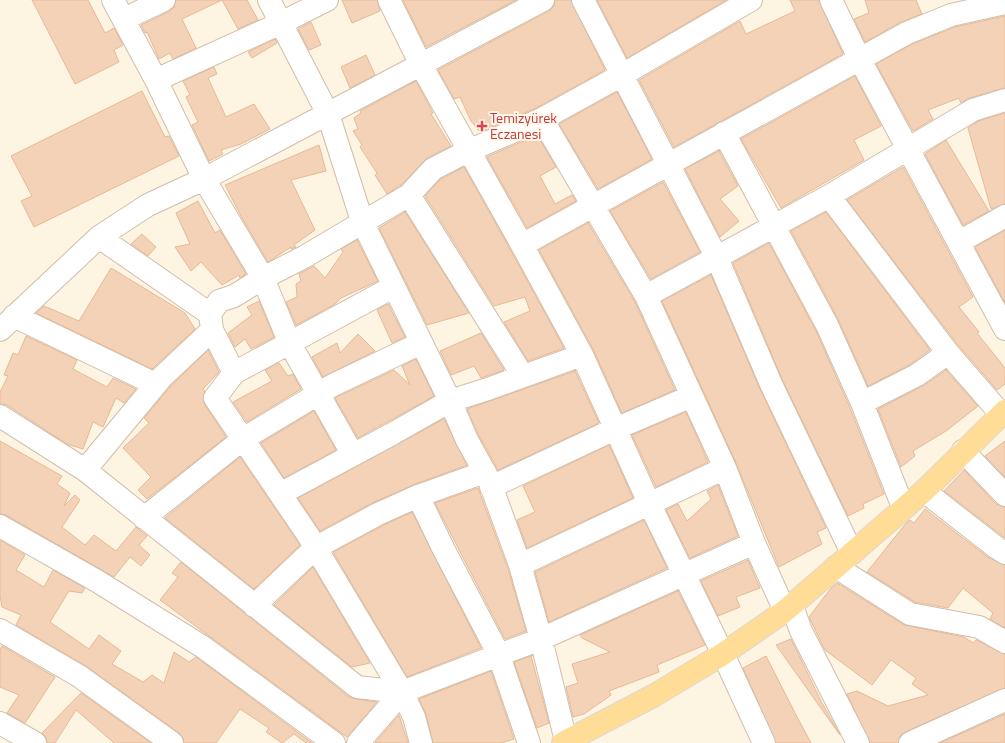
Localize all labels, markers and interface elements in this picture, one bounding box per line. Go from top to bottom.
place label: Temizyürek Eczanesi [490,107,557,144]
marker: Temizyürek Eczanesi [477,121,487,131]

